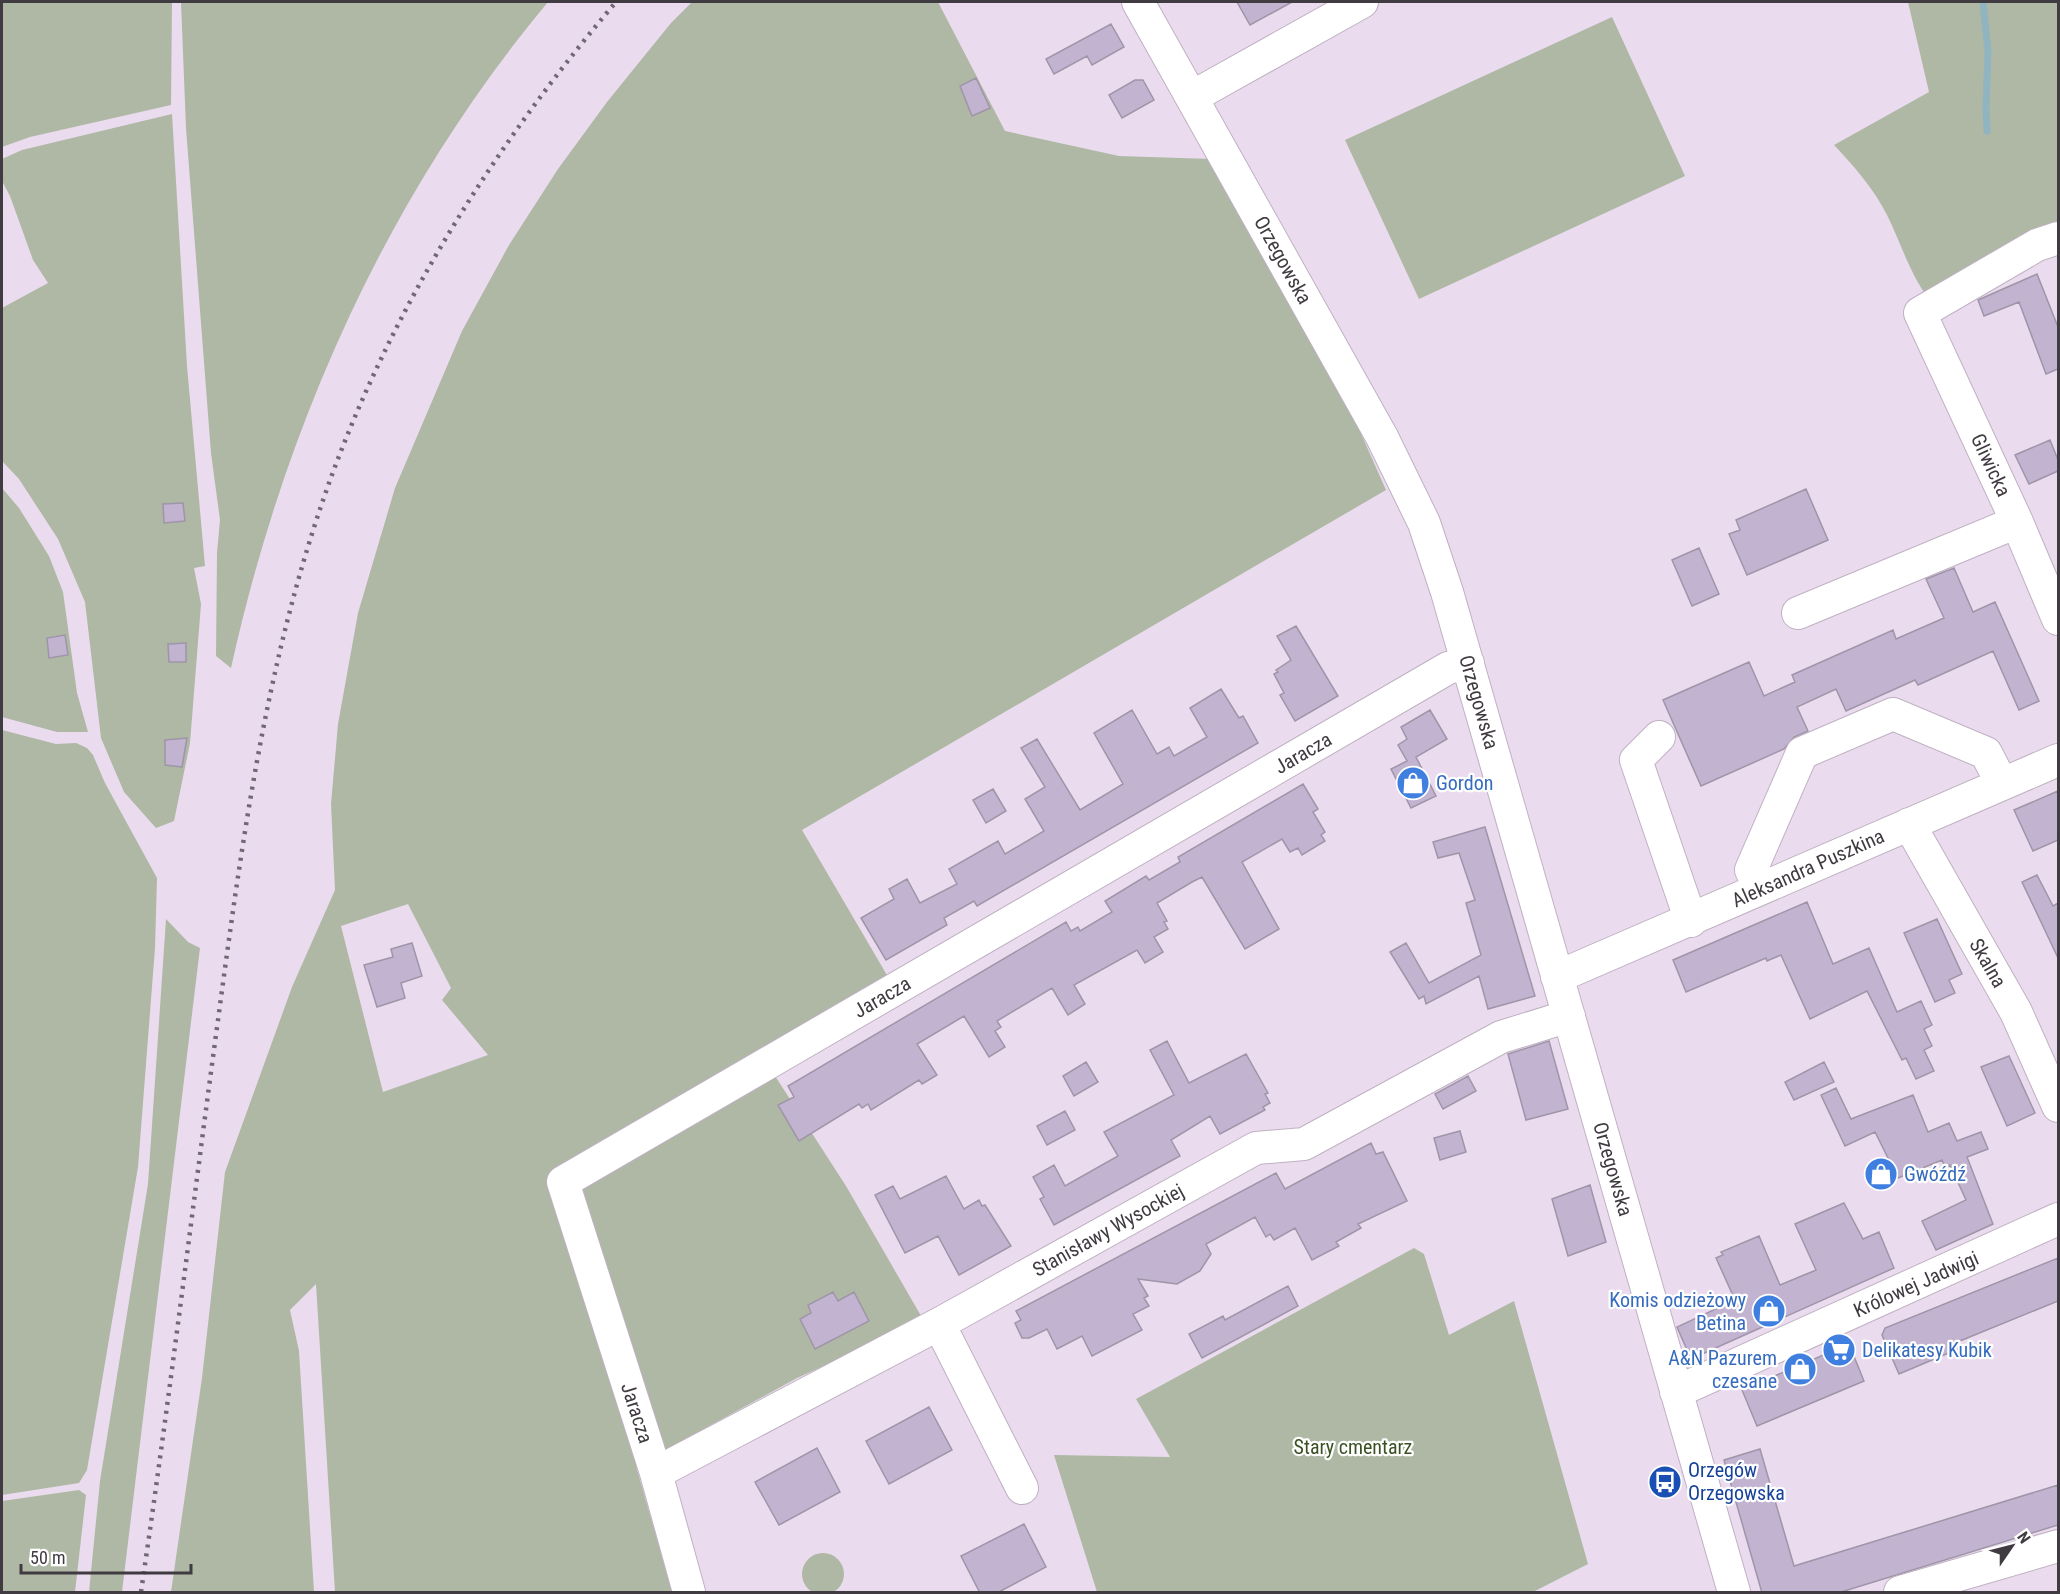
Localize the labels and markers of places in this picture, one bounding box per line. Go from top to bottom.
shop icon: Gordon [1395,765,1431,801]
place label: Gordon [1436,771,1493,795]
shop icon: Gwóźdź [1863,1156,1899,1192]
place label: Gwóźdź [1904,1162,1966,1186]
place label: Komis odzieżowy Betina [1609,1288,1746,1335]
shop icon: Komis odzieżowy Betina [1751,1293,1787,1329]
supermarket icon: Delikatesy Kubik [1821,1332,1857,1368]
place label: Delikatesy Kubik [1862,1338,1992,1362]
place label: A&N Pazurem czesane [1668,1346,1777,1393]
shop icon: A&N Pazurem czesane [1782,1351,1818,1387]
place label: Orzegów Orzegowska [1688,1458,1785,1505]
bus stop icon: Orzegów Orzegowska [1647,1464,1683,1500]

